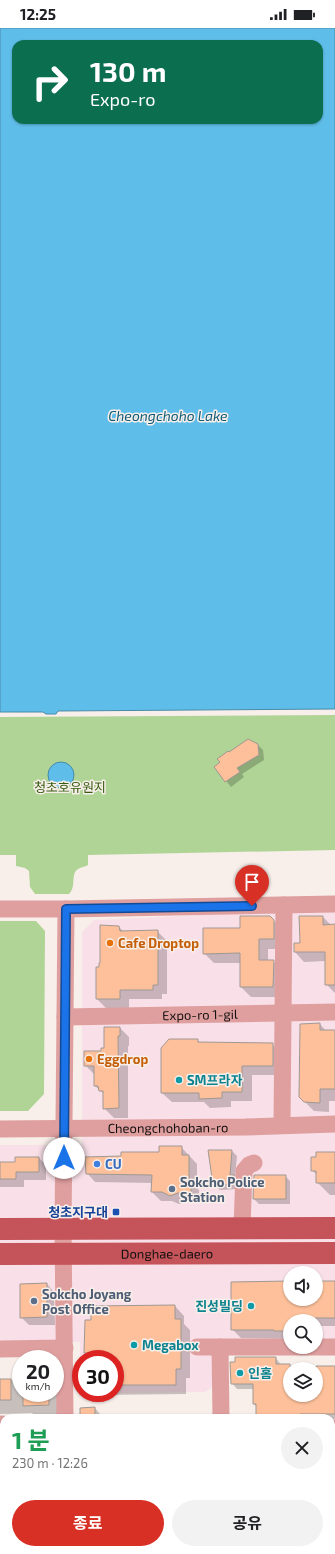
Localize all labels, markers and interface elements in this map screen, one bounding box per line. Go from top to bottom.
text: 12:25 [20,5,56,23]
text: 130 m [90,54,166,88]
icon: right [24,56,76,108]
text: Expo-ro [90,88,156,110]
water label: Cheongchoho Lake [108,407,228,424]
park label: 청초호유원지 [34,779,106,795]
pin [235,865,269,906]
icon: arrive [241,871,263,893]
place label: Cafe Droptop [118,935,199,951]
marker: Cafe Droptop [105,938,115,948]
street label: Expo-ro 1-gil [162,1006,238,1023]
place label: Eggdrop [97,1051,148,1067]
marker: Eggdrop [84,1054,94,1064]
place label: SM프라자 [187,1072,242,1088]
marker: SM프라자 [174,1075,184,1085]
street label: Cheongchohoban-ro [108,1119,228,1136]
position arrow [43,1137,85,1179]
place label: CU [105,1156,122,1172]
marker: CU [92,1159,102,1169]
place label: Sokcho Police Station [180,1174,265,1205]
marker: Sokcho Police Station [167,1184,177,1194]
place label: 청초지구대 [48,1204,108,1220]
marker: 청초지구대 [111,1207,121,1217]
street label: Donghae-daero [121,1245,213,1262]
map controls [283,1266,323,1402]
button: sound [283,1266,323,1306]
place label: Sokcho Joyang Post Office [42,1286,132,1317]
marker: Sokcho Joyang Post Office [29,1296,39,1306]
place label: 진성빌딩 [195,1298,243,1314]
marker: 진성빌딩 [246,1301,256,1311]
button: search [283,1314,323,1354]
place label: Megabox [142,1337,199,1353]
marker: Megabox [129,1340,139,1350]
speed limit sign: 30 [72,1350,124,1402]
text: 20 [26,1359,50,1383]
button: layers [283,1362,323,1402]
place label: 인홈 [248,1365,272,1381]
marker: 인홈 [235,1368,245,1378]
text: km/h [26,1380,50,1392]
text: 1 분 [12,1425,50,1454]
button: close [281,1427,323,1469]
text: 230 m · 12:26 [12,1455,88,1471]
button: 종료 [12,1500,164,1546]
button: 공유 [172,1500,323,1546]

